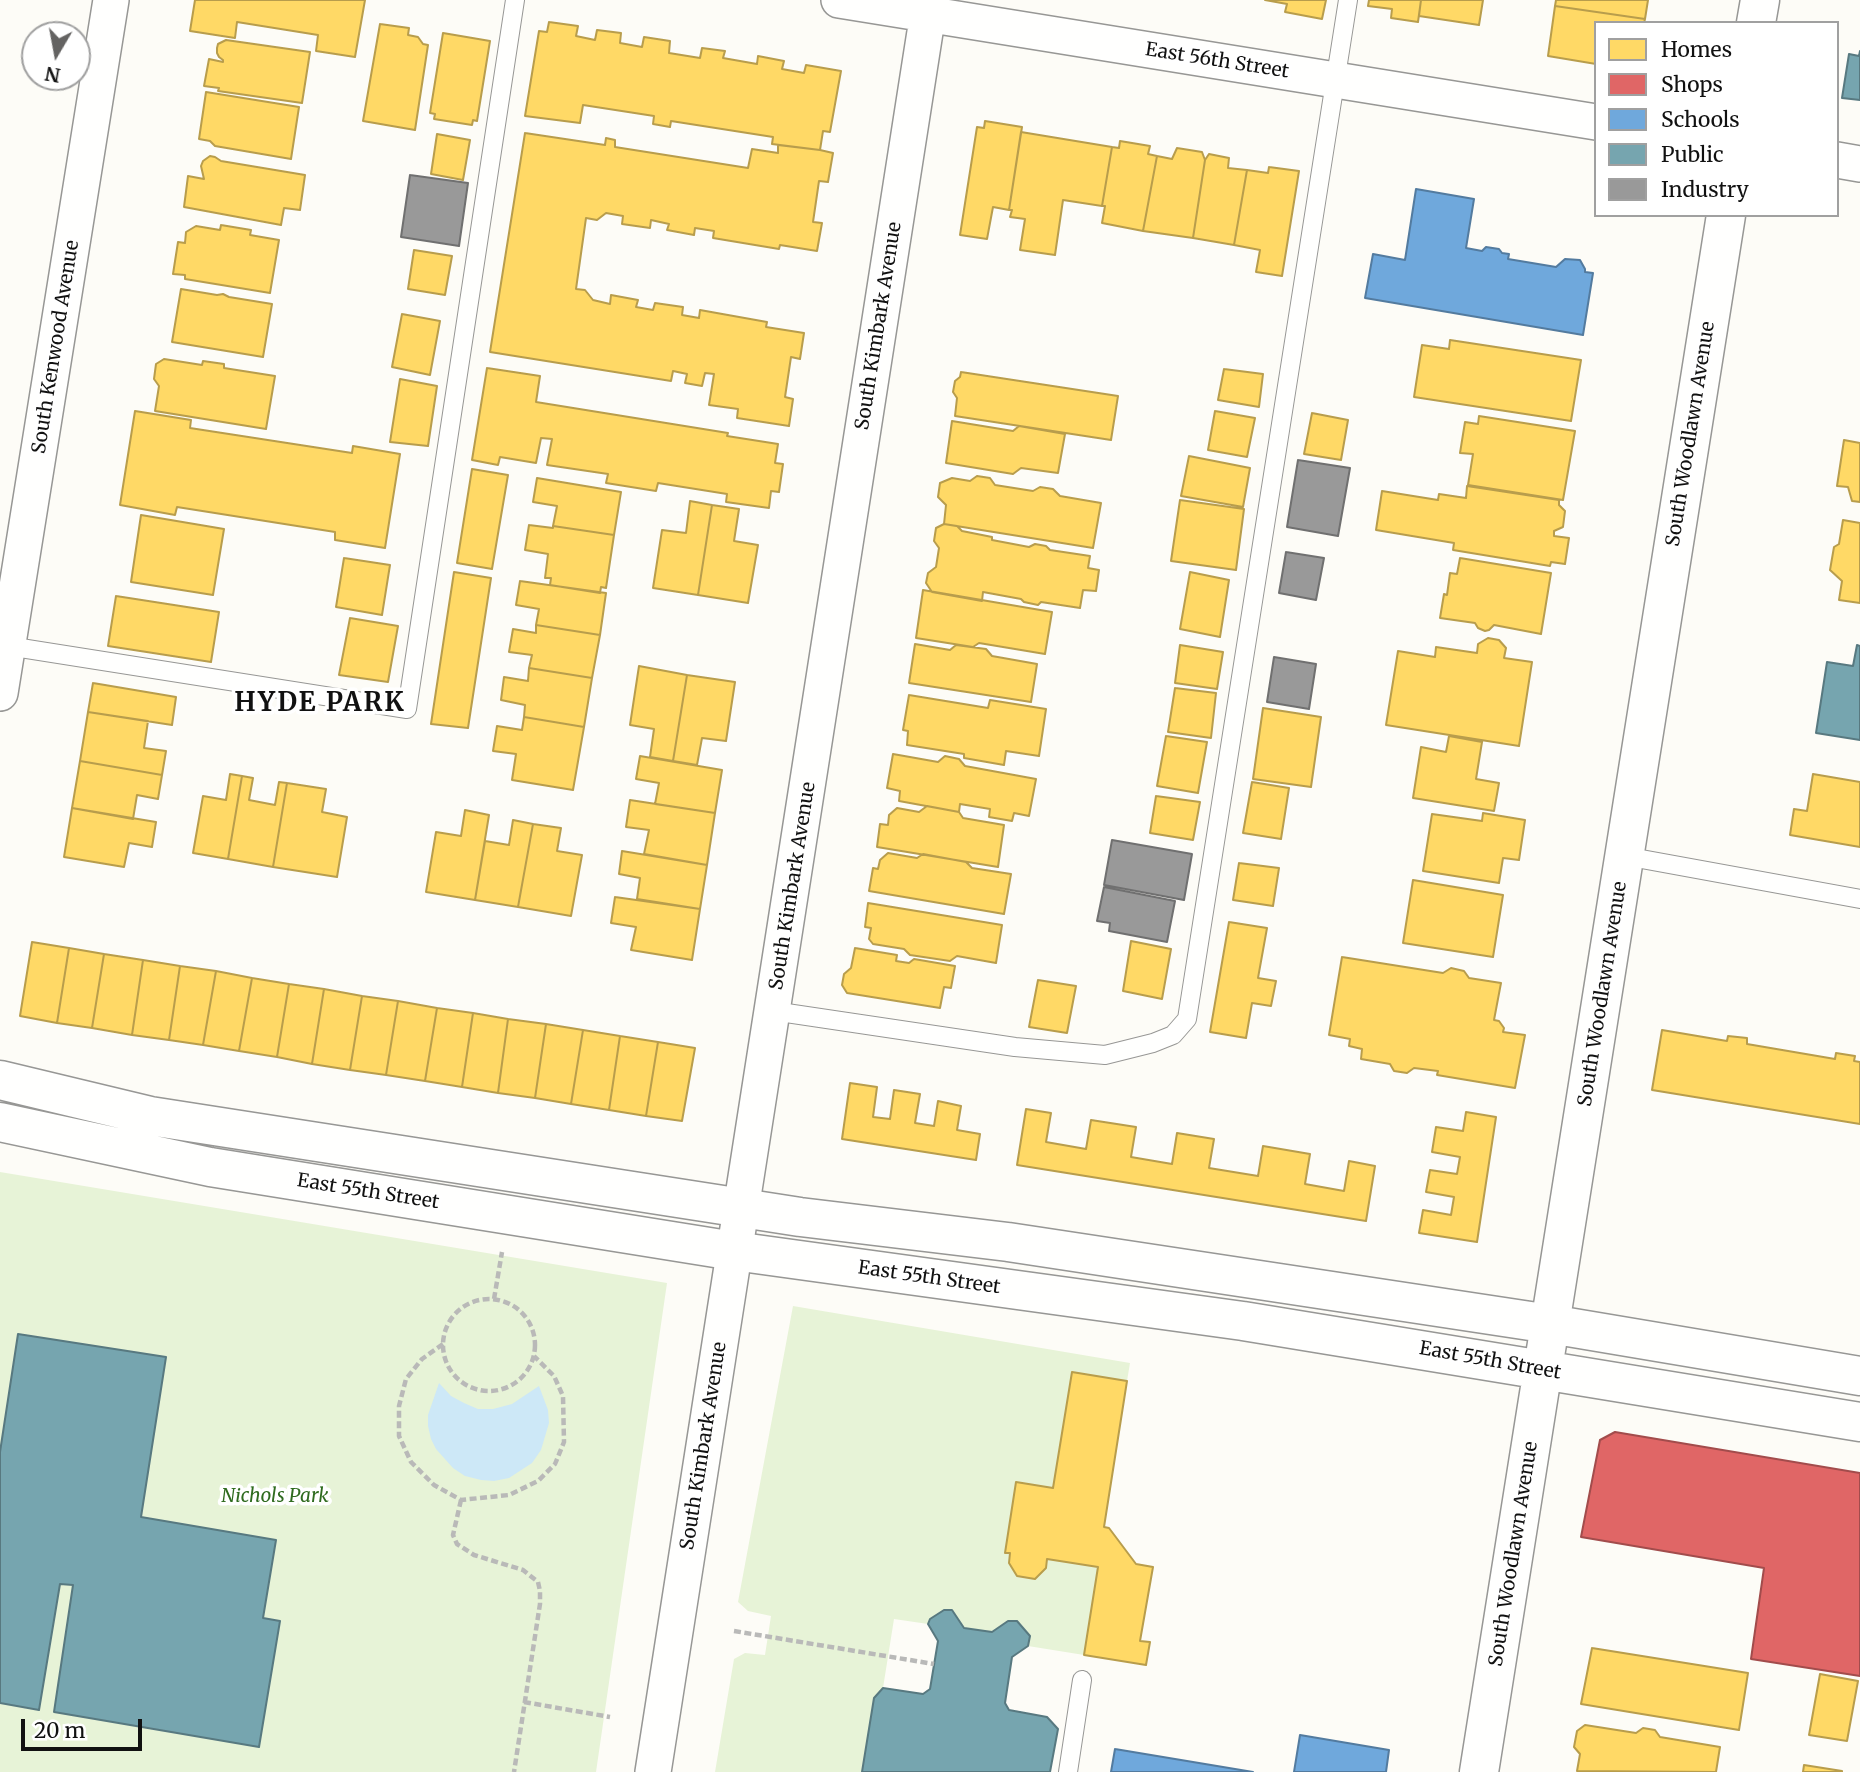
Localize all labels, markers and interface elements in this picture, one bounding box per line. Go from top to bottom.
north arrow [21,21,91,91]
legend [1594,21,1839,217]
text: Homes [1661,36,1732,63]
street label: East 56th Street [1144,38,1290,84]
text: N [43,62,62,88]
text: Shops [1661,71,1723,98]
text: Schools [1661,106,1740,133]
text: Public [1661,141,1724,168]
text: Industry [1661,176,1749,203]
street label: South Kimbark Avenue [851,220,907,432]
street label: South Kenwood Avenue [28,239,84,455]
street label: South Woodlawn Avenue [1662,320,1720,548]
district label: HYDE PARK [235,688,405,720]
street label: South Kimbark Avenue [765,780,821,992]
street label: South Woodlawn Avenue [1574,880,1632,1108]
street label: East 55th Street [295,1170,441,1214]
street label: East 55th Street [856,1257,1002,1299]
street label: East 55th Street [1417,1337,1563,1385]
street label: South Kimbark Avenue [676,1340,732,1552]
street label: South Woodlawn Avenue [1485,1440,1543,1668]
park label: Nichols Park [221,1486,329,1508]
scale bar [24,1706,145,1750]
text: 20 m [34,1717,85,1744]

